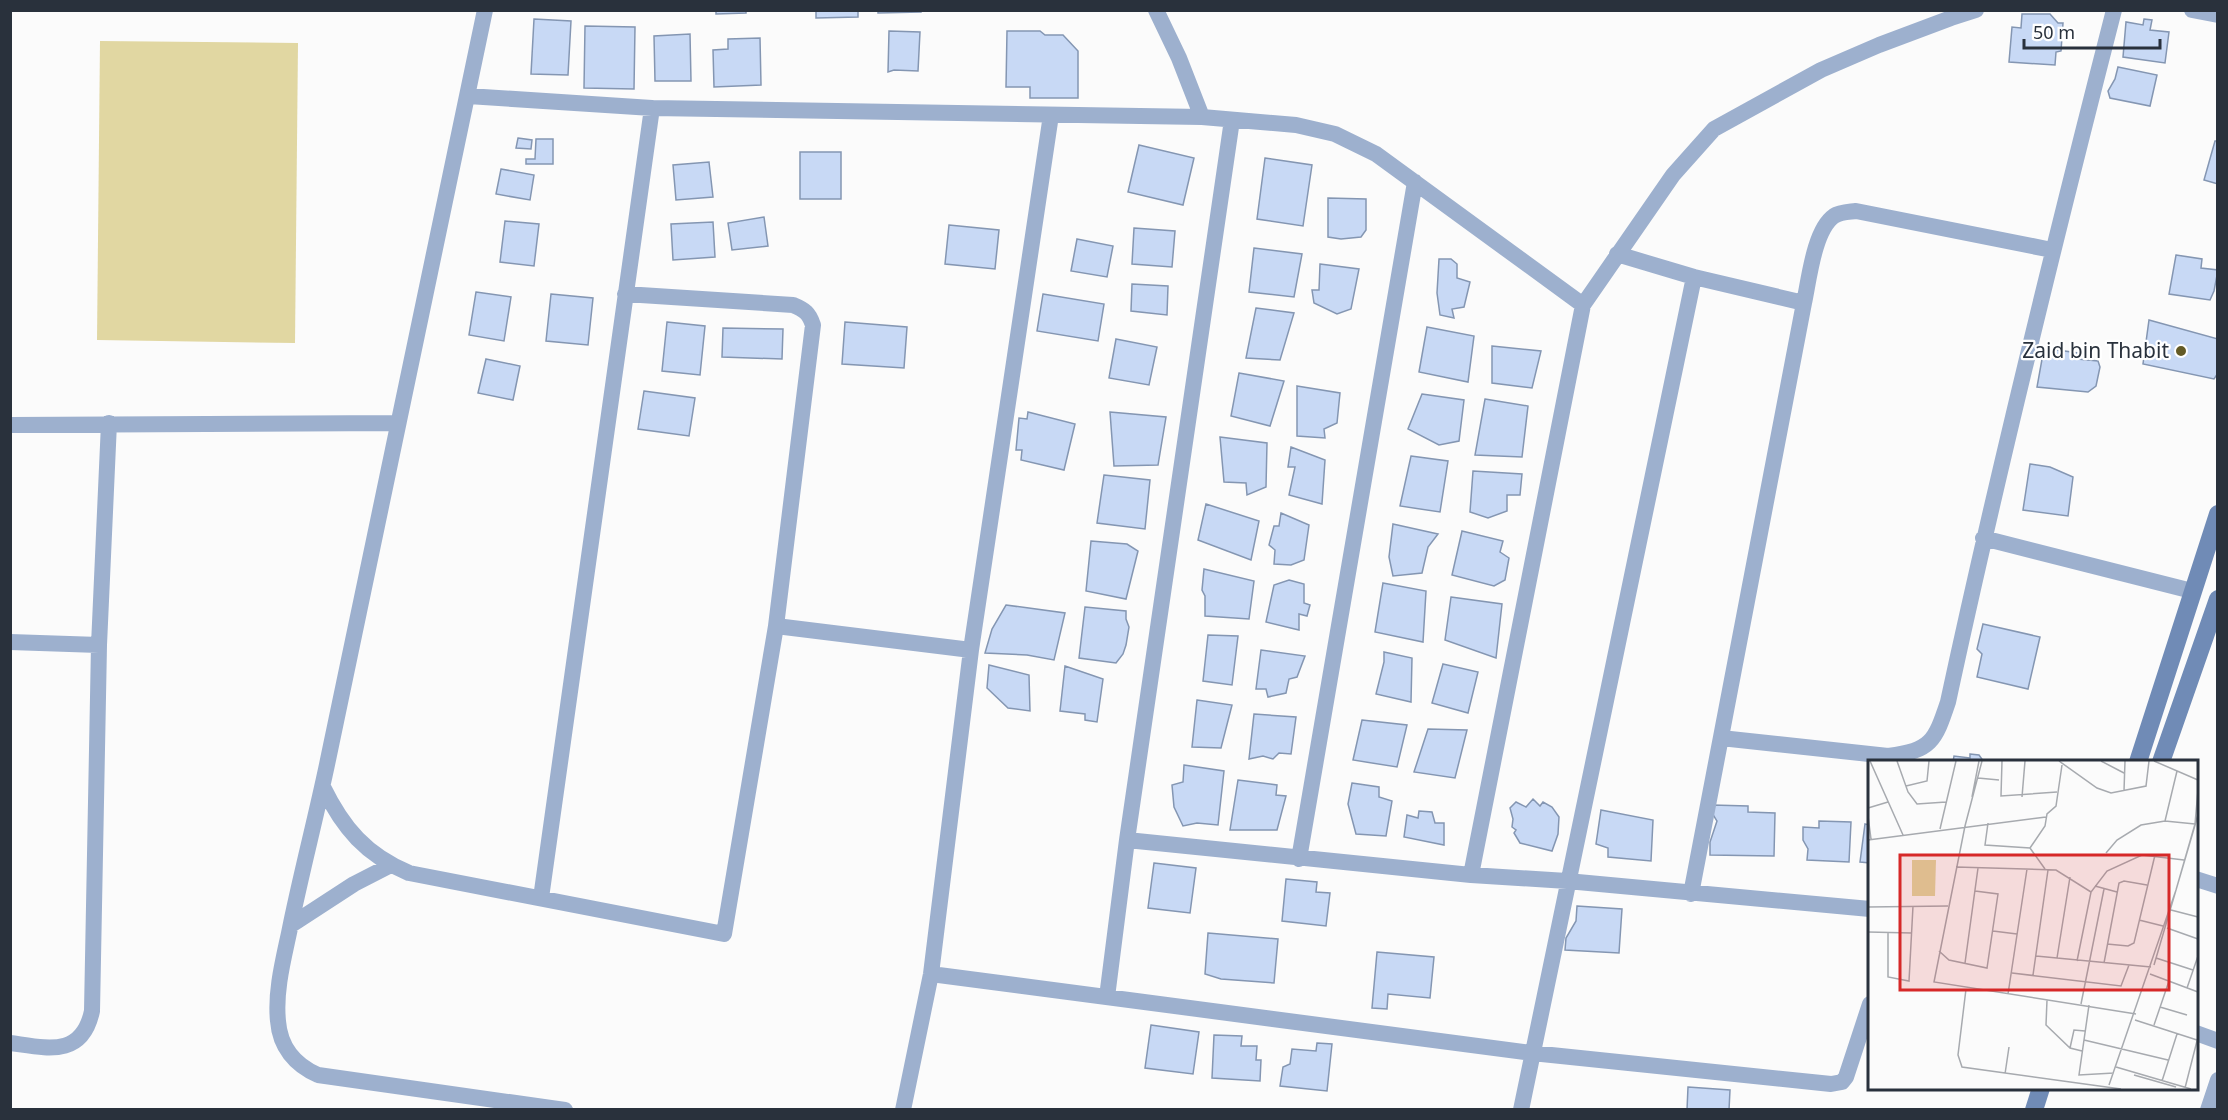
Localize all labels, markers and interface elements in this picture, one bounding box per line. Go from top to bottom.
scale bar [2024,12,2160,50]
text: 50 m [2033,20,2075,44]
place label: Zaid bin Thabit [2022,336,2169,364]
marker: Zaid bin Thabit [2174,344,2188,358]
inset map [1868,760,2198,1090]

